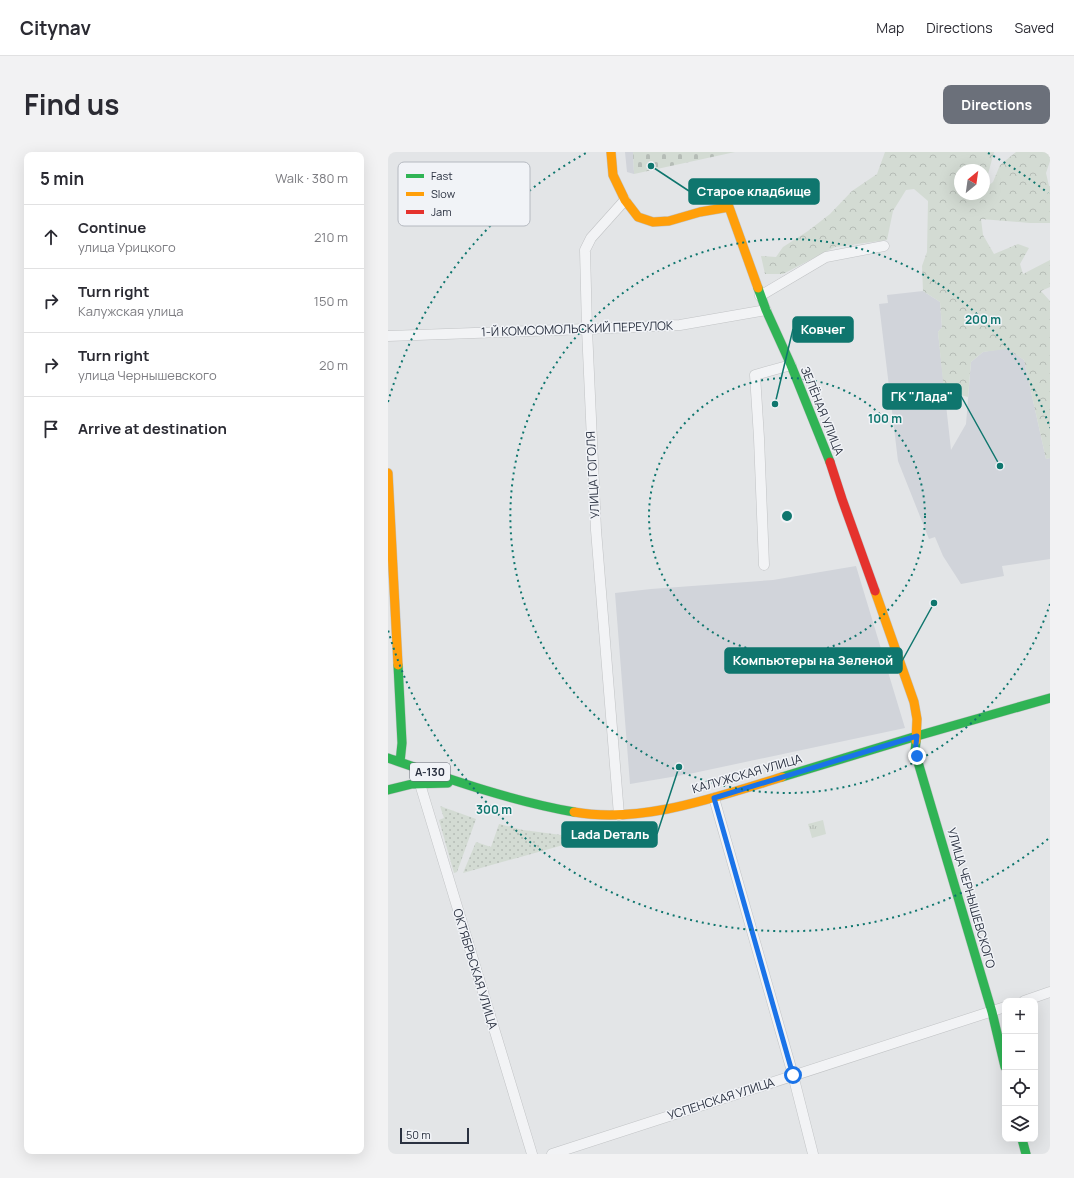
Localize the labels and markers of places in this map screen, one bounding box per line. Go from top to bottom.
callout: Старое кладбище [689,179,819,204]
callout: Ковчег [793,317,853,342]
callout: ГК "Лада" [883,384,961,409]
centre of rings [780,509,794,523]
callout: Компьютеры на Зеленой [725,648,902,673]
callout: Lada Dеталь [562,822,657,847]

